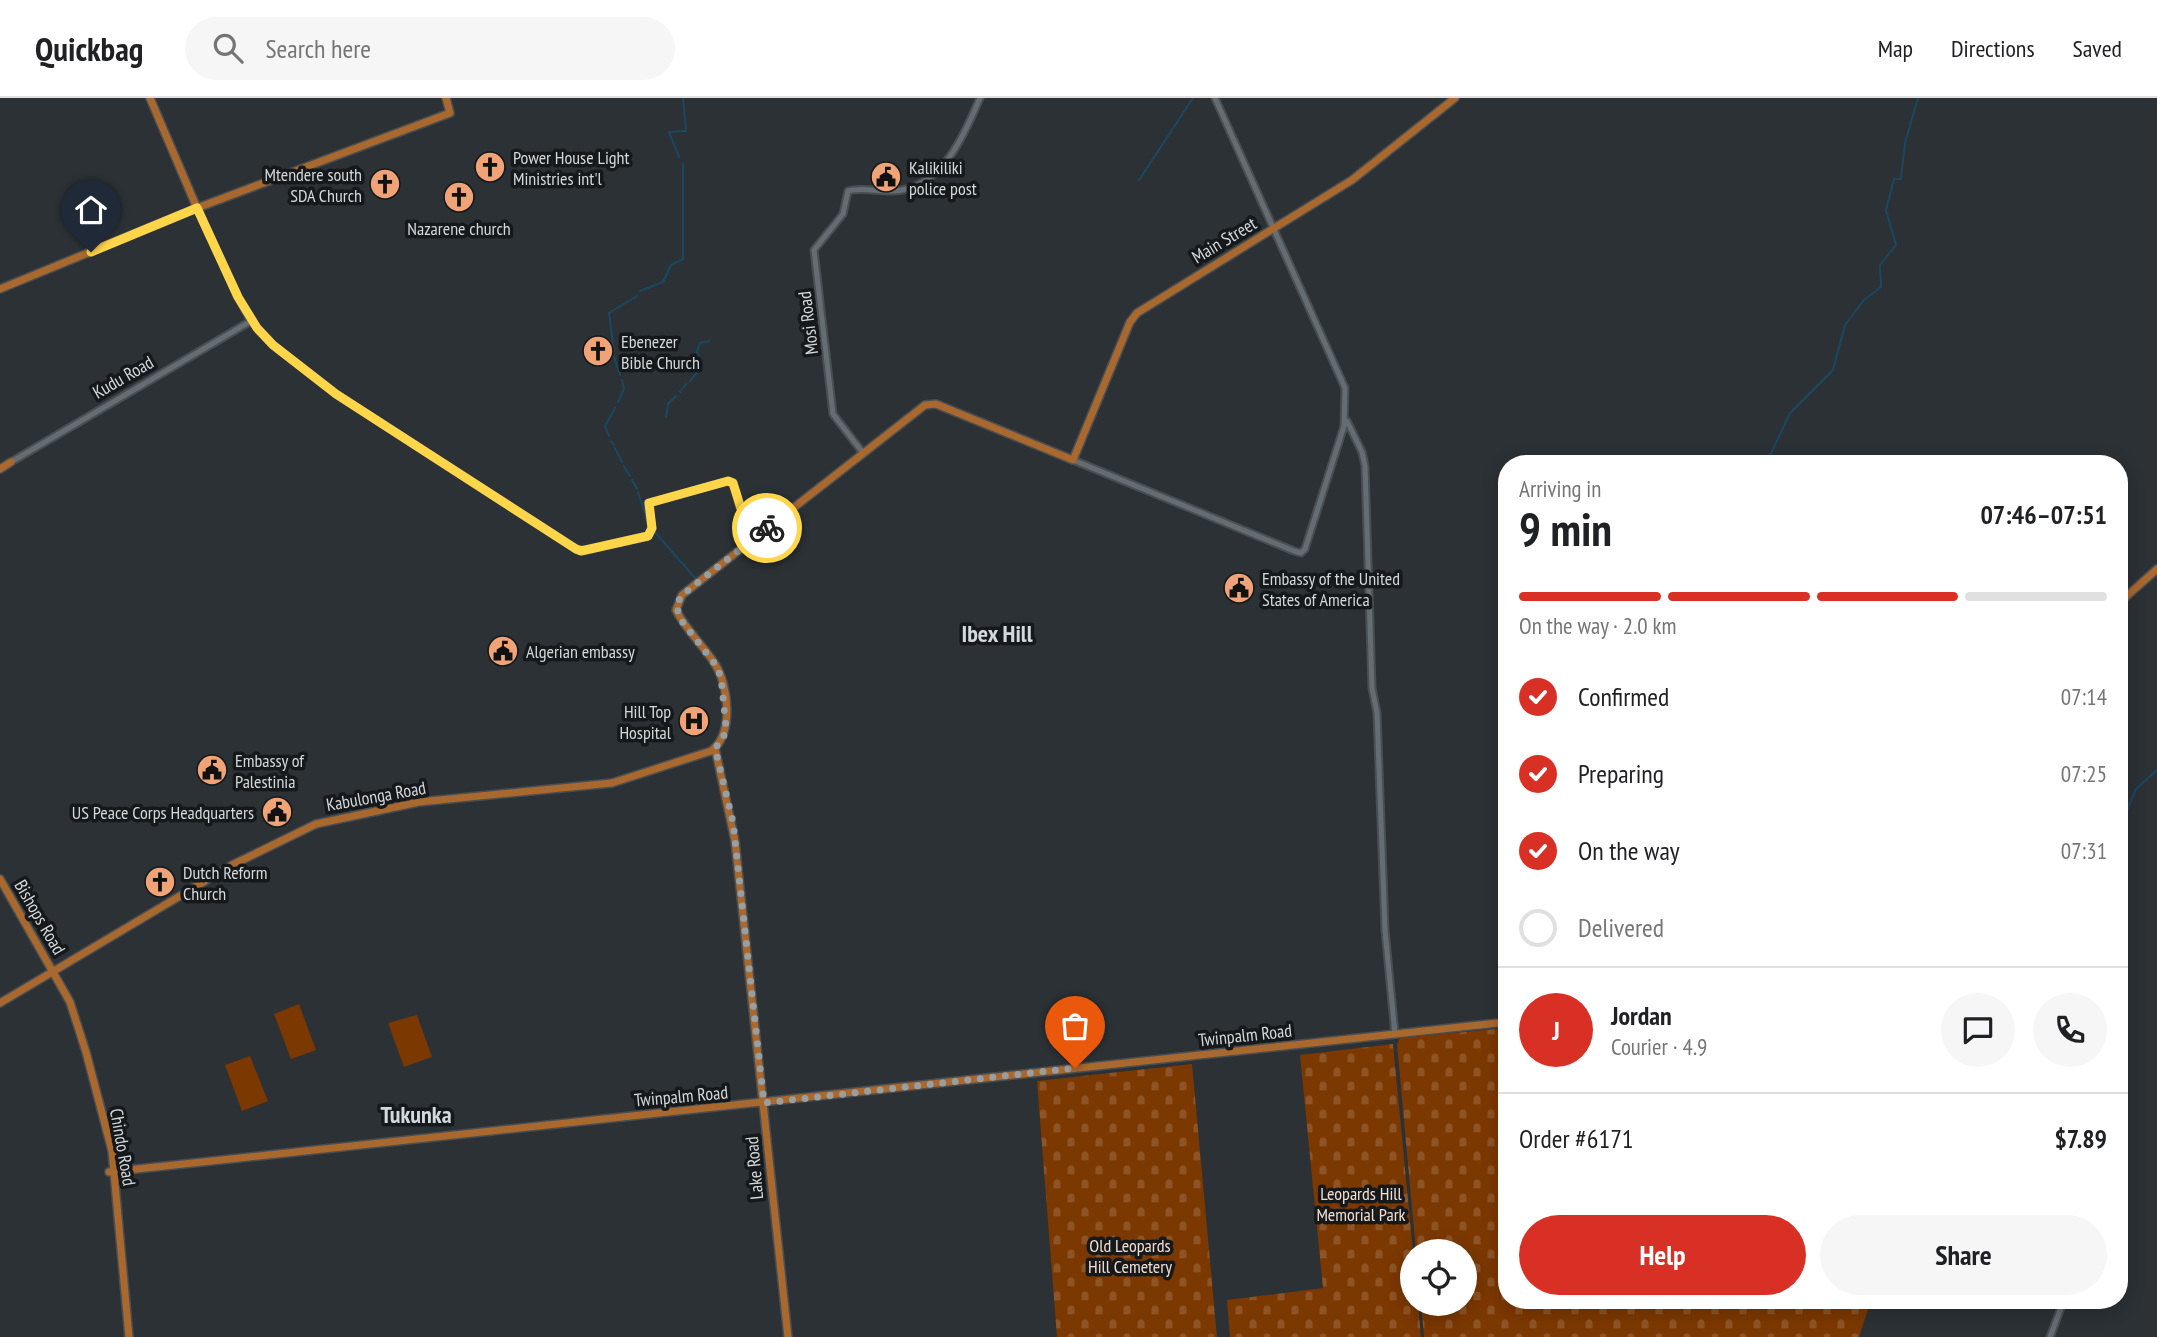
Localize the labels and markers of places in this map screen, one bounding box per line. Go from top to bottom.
place label: Power House Light Ministries int'l [513,146,629,190]
church icon: Power House Light Ministries int'l [473,150,507,184]
place label: Kalikiliki police post [909,156,977,200]
public building icon: Kalikiliki police post [869,160,903,194]
place label: Mtendere south SDA Church [264,163,362,207]
church icon: Mtendere south SDA Church [368,167,402,201]
pin [61,180,121,252]
church icon: Nazarene church [442,180,476,214]
place label: Nazarene church [407,217,511,240]
place label: Ebenezer Bible Church [621,330,700,374]
church icon: Ebenezer Bible Church [581,334,615,368]
place label: Embassy of the United States of America [1262,567,1400,611]
public building icon: Embassy of the United States of America [1222,571,1256,605]
public building icon: Algerian embassy [486,634,520,668]
place label: Algerian embassy [526,640,635,663]
place label: Hill Top Hospital [619,700,672,744]
hospital icon: Hill Top Hospital [677,704,711,738]
place label: Embassy of Palestinia [235,749,305,793]
public building icon: Embassy of Palestinia [195,753,229,787]
public building icon: US Peace Corps Headquarters [260,795,294,829]
place label: US Peace Corps Headquarters [72,801,254,824]
place label: Dutch Reform Church [183,861,268,905]
church icon: Dutch Reform Church [143,865,177,899]
pin [1045,996,1105,1068]

